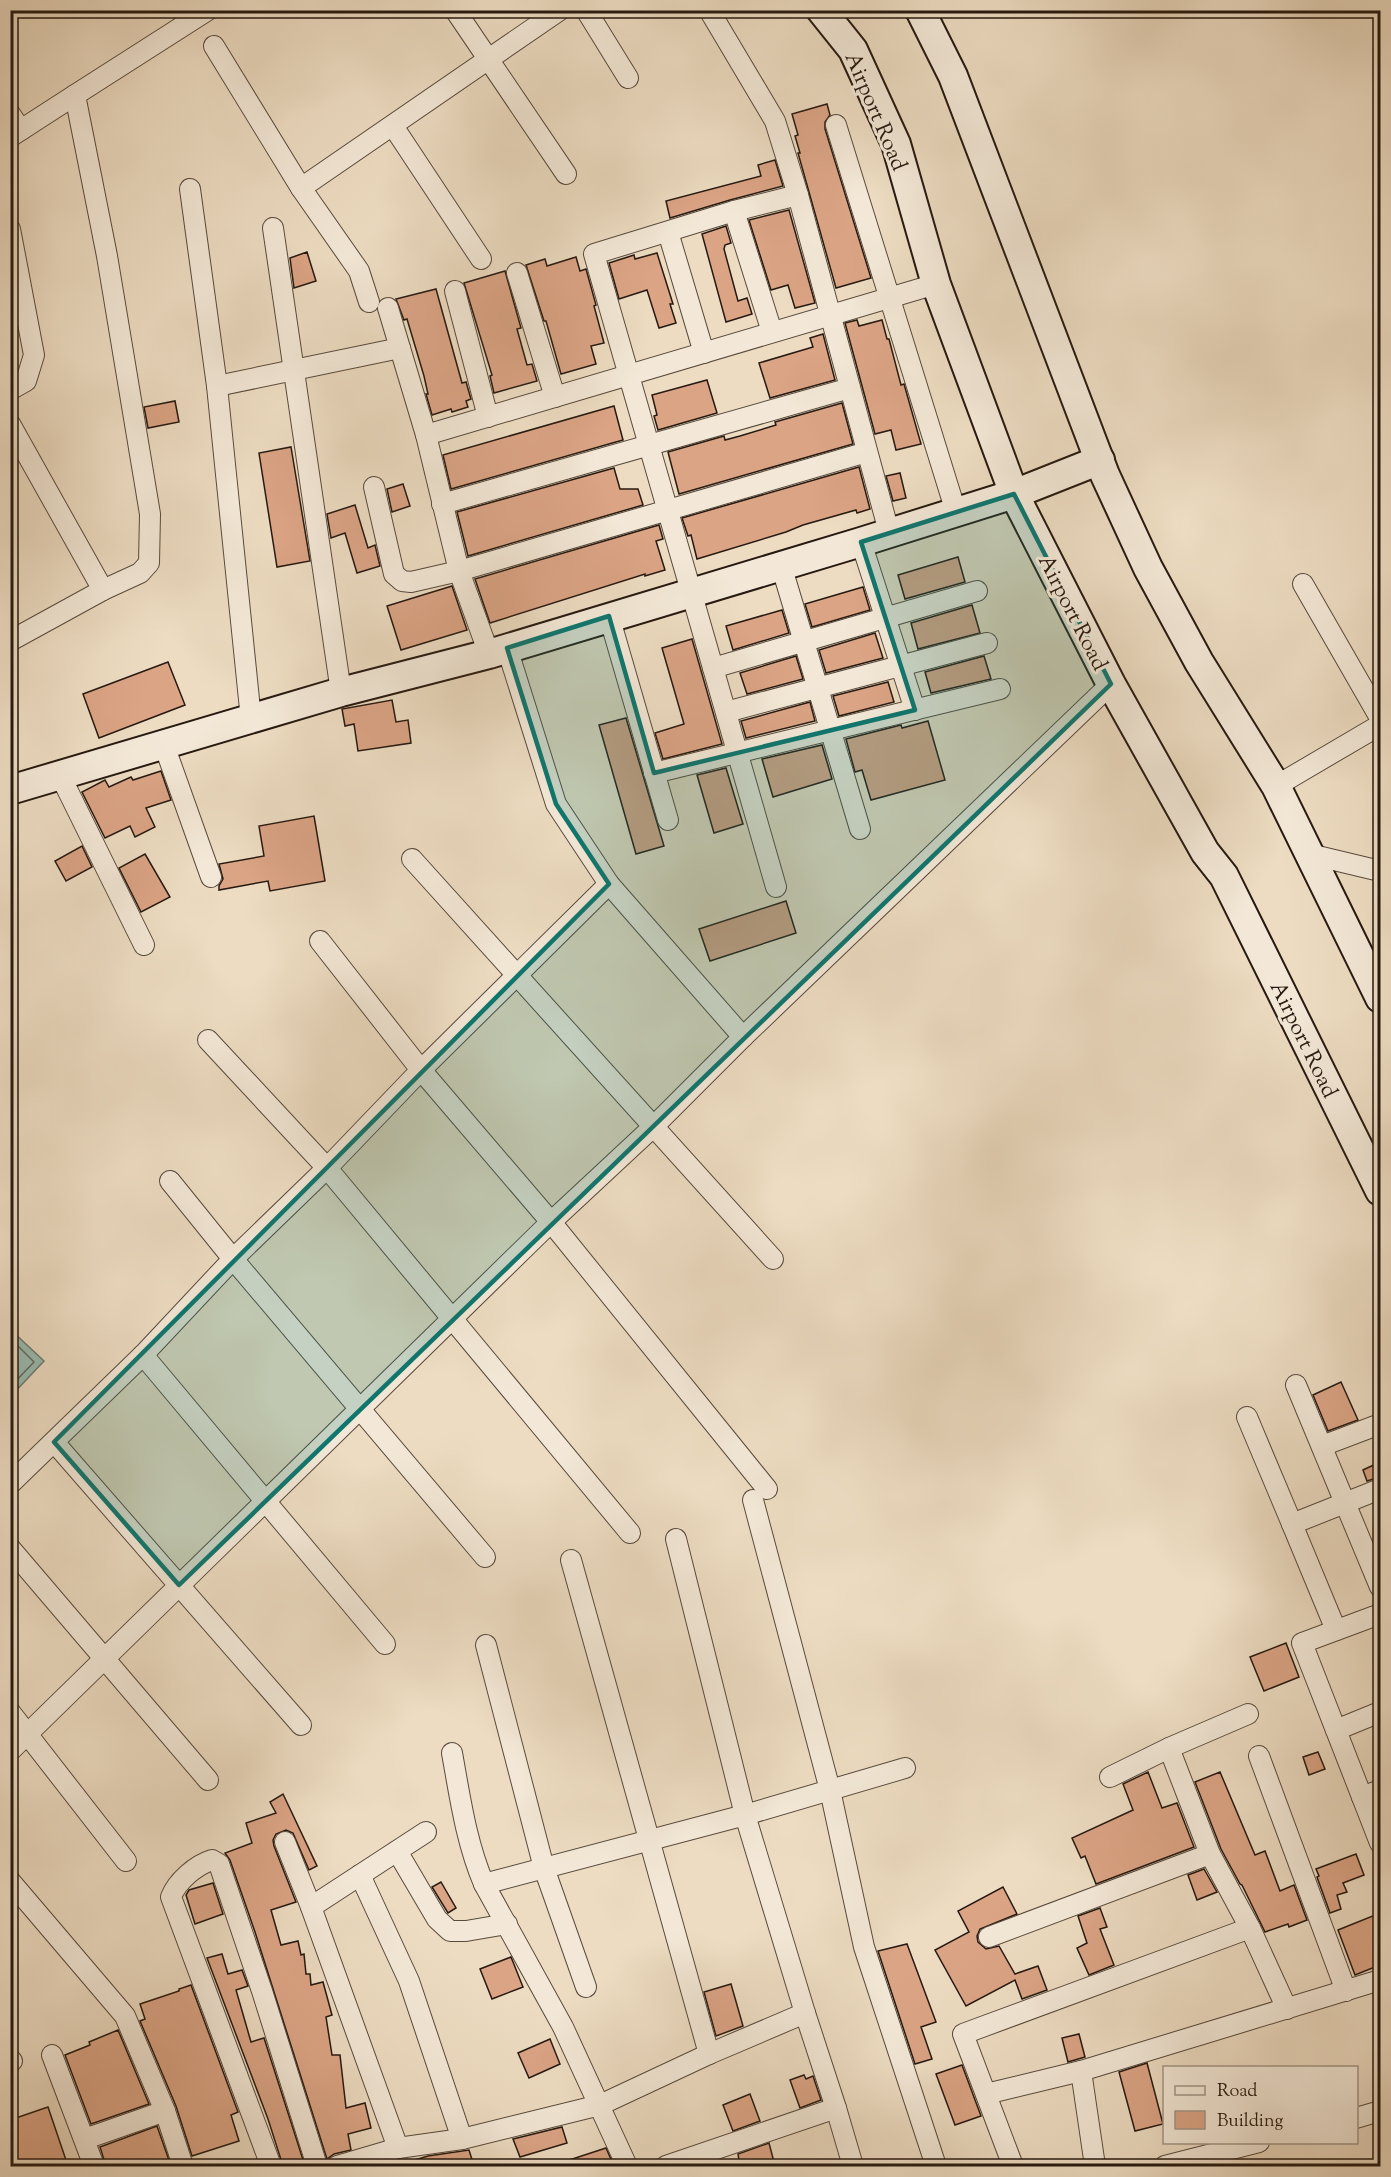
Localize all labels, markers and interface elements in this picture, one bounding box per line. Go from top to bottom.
street label: Airport Road [835,48,914,177]
street label: Airport Road [1028,550,1114,677]
street label: Airport Road [1260,976,1344,1104]
legend [1163,2066,1358,2144]
text: Road [1217,2079,1257,2105]
text: Building [1217,2109,1283,2135]

